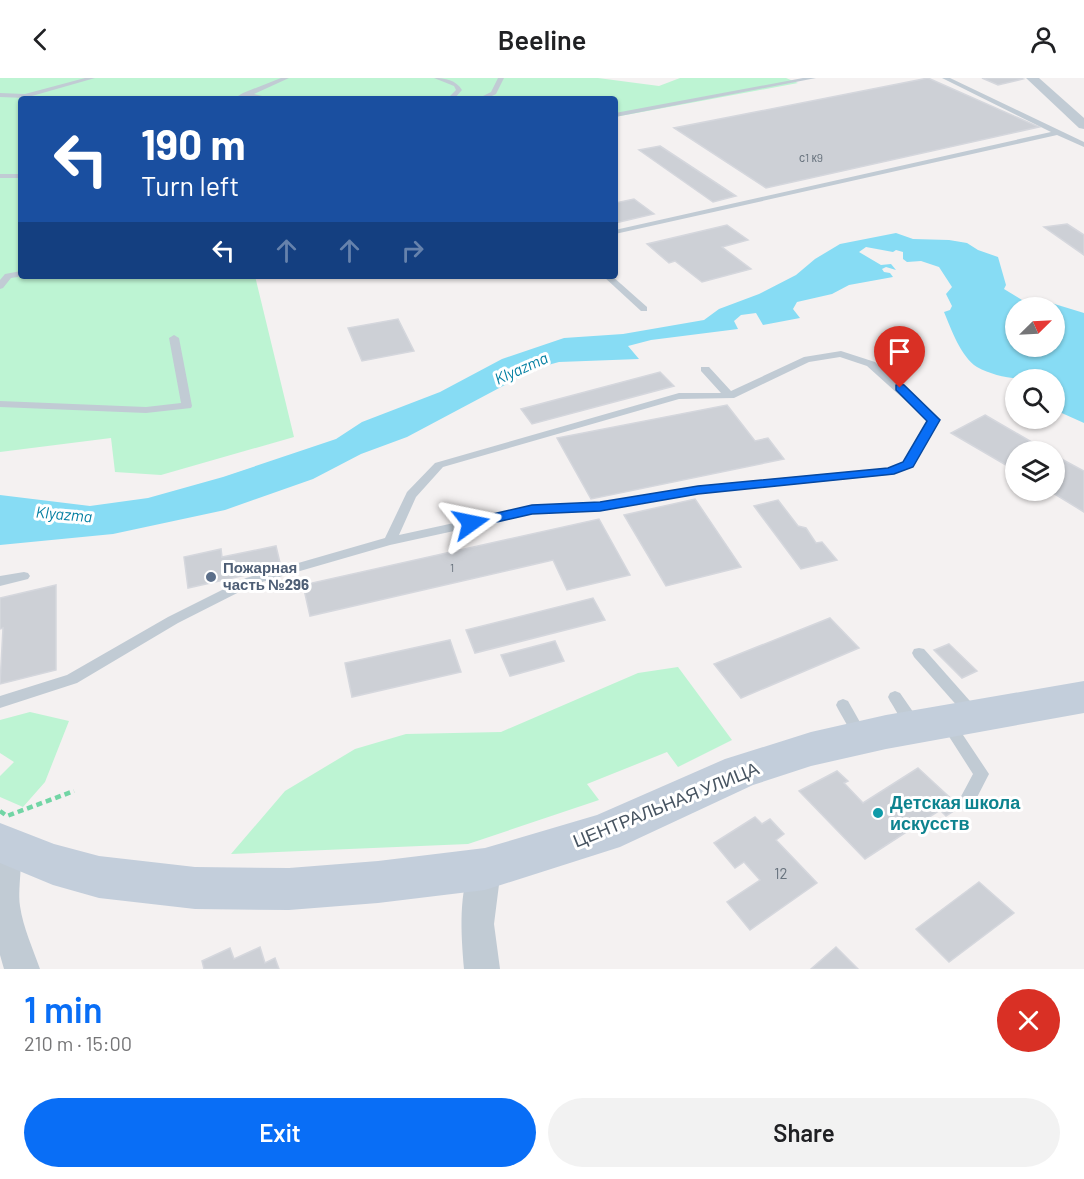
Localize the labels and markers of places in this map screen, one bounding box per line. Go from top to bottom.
pin [874,326,925,388]
place label: Пожарная часть №296 [223,558,309,593]
marker: Пожарная часть №296 [204,570,218,584]
place label: Детская школа искусств [890,791,1021,834]
marker: Детская школа искусств [871,806,885,820]

